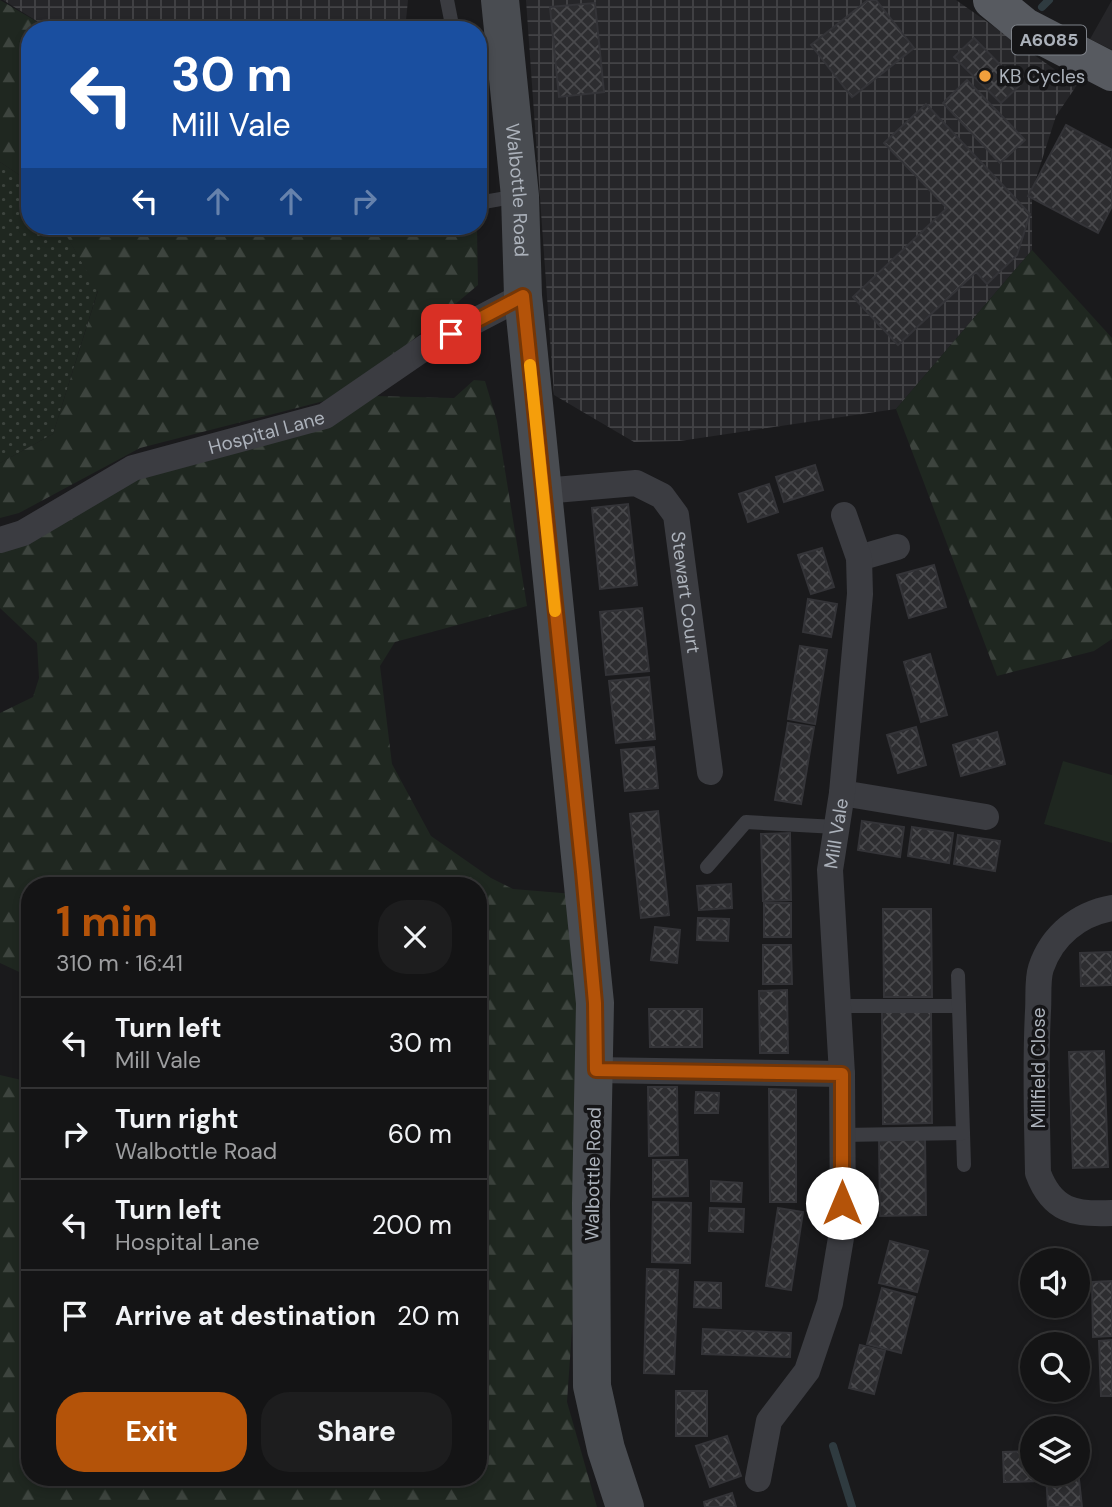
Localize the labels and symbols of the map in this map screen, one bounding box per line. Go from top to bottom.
road number: A6085 [1012,26,1086,55]
place label: KB Cycles [999,64,1085,89]
marker: KB Cycles [977,68,993,84]
street label: Walbottle Road [500,122,534,257]
pin [421,304,481,364]
street label: Hospital Lane [205,404,327,460]
street label: Stewart Court [666,530,707,655]
street label: Mill Vale [818,796,854,871]
street label: Millfield Close [1026,1007,1051,1129]
street label: Walbottle Road [579,1107,607,1241]
position arrow [805,1166,879,1240]

